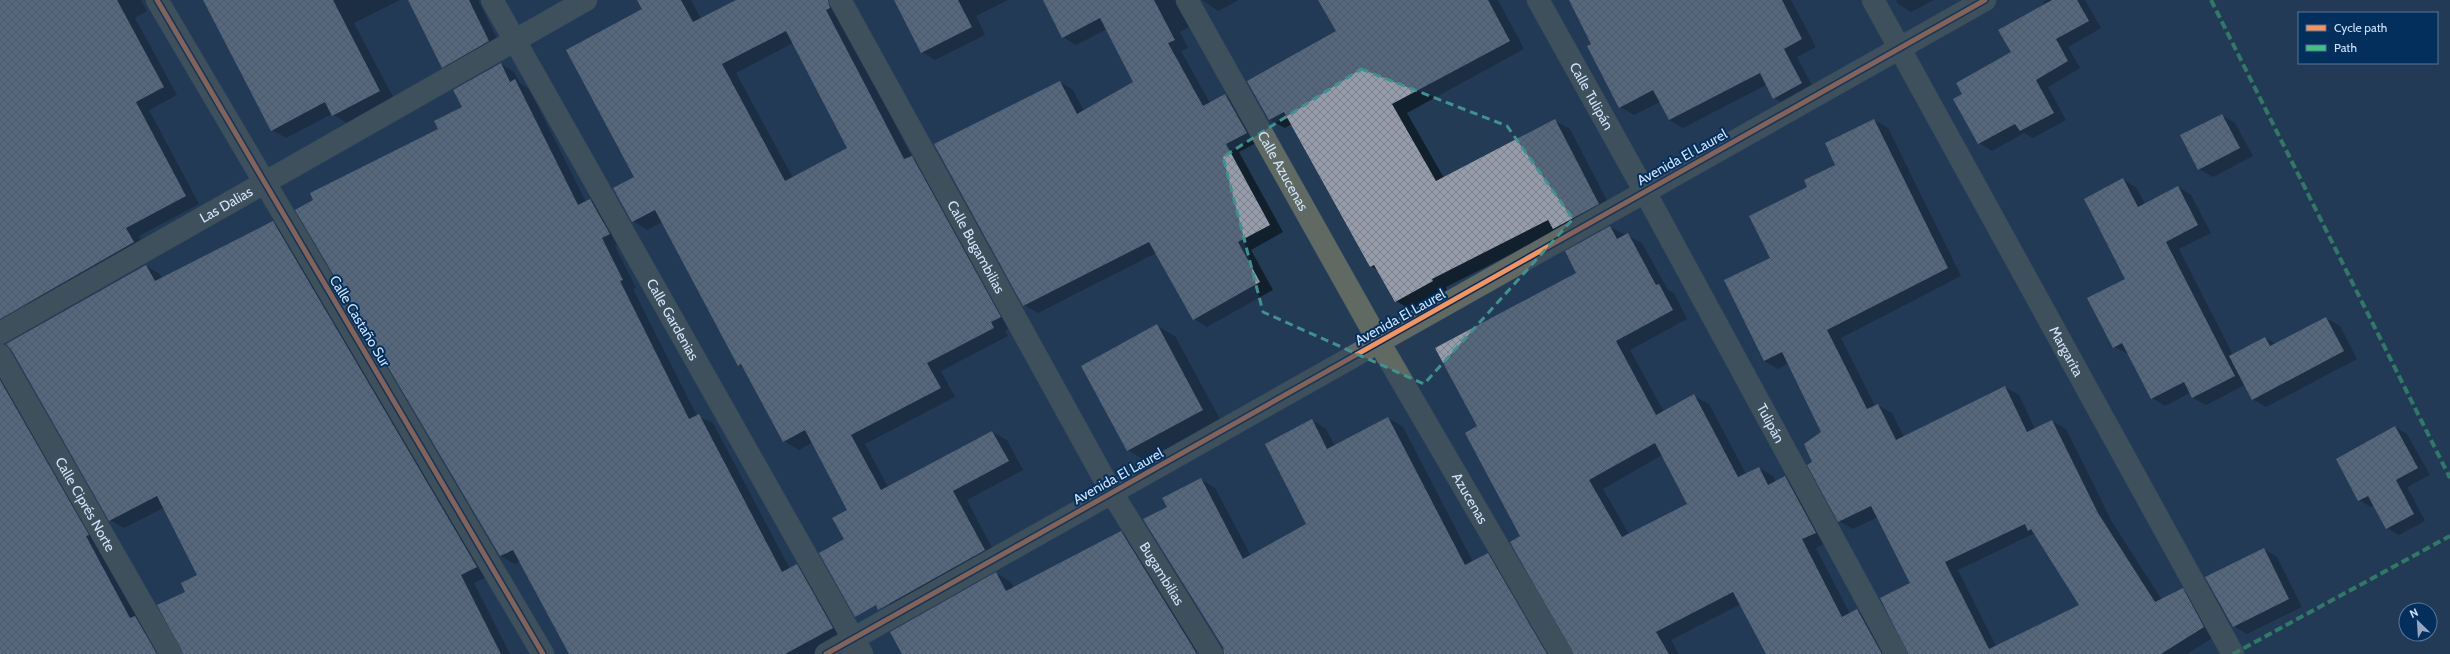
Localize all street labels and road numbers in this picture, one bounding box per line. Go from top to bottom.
street label: Calle Tulipán [1566,59,1618,133]
street label: Avenida El Laurel [1634,124,1731,189]
street label: Calle Azucenas [1253,128,1313,214]
street label: Las Dalias [196,182,256,227]
street label: Calle Bugambilias [943,197,1009,297]
street label: Calle Castaño Sur [326,272,395,370]
street label: Calle Gardenias [642,275,703,364]
street label: Avenida El Laurel [1352,284,1449,349]
street label: Margarita [2045,323,2088,380]
street label: Tulipán [1753,400,1789,446]
street label: Avenida El Laurel [1070,443,1167,508]
street label: Calle Ciprés Norte [51,454,120,555]
street label: Azucenas [1448,469,1492,527]
street label: Bugambilias [1136,539,1189,609]

